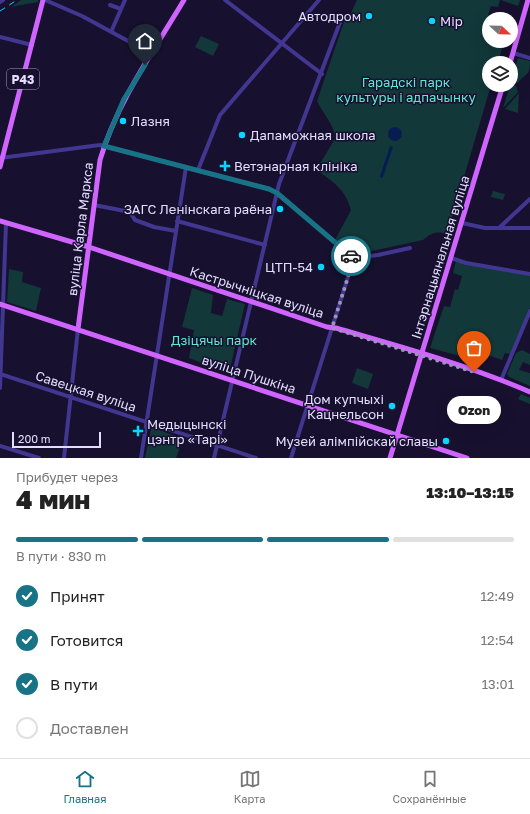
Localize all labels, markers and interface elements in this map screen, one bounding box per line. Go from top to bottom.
place label: Автодром [298,8,361,24]
marker: Автодром [364,11,374,21]
north arrow [482,12,518,48]
map controls [482,12,518,92]
place label: Мір [440,13,463,29]
marker: Мір [427,16,437,26]
pin [128,24,162,65]
icon: home [134,30,156,52]
button: layers [482,56,518,92]
road number: Р43 [7,69,39,89]
park label: Гарадскі парк культуры і адпачынку [336,74,477,105]
place label: Лазня [131,113,170,129]
marker: Лазня [118,116,128,126]
place label: Дапаможная школа [250,127,376,143]
marker: Дапаможная школа [237,130,247,140]
place label: Ветэнарная клініка [234,158,358,174]
marker: Ветэнарная клініка [219,160,231,172]
street label: вуліца Карла Маркса [64,161,96,297]
street label: Інтэрнацыянальная вуліца [408,173,472,341]
place label: ЗАГС Ленінскага раёна [124,201,272,217]
marker: ЗАГС Ленінскага раёна [275,204,285,214]
courier [331,236,371,276]
icon: car [340,245,362,267]
place label: ЦТП-54 [265,259,313,275]
marker: ЦТП-54 [316,262,326,272]
street label: Кастрычніцкая вуліца [188,263,326,321]
pin [457,331,491,372]
park label: Дзіцячы парк [171,332,257,348]
icon: bag [463,337,485,359]
street label: вуліца Пушкіна [200,351,298,397]
street label: Савецкая вуліца [33,367,139,415]
place label: Дом купчыхі Кацнельсон [304,391,384,422]
callout: Ozon [447,396,501,424]
marker: Дом купчыхі Кацнельсон [387,401,397,411]
text: Ozon [458,402,490,418]
place label: Медыцынскі цэнтр «Тарі» [147,416,228,447]
marker: Медыцынскі цэнтр «Тарі» [132,425,144,437]
scale bar [12,430,101,449]
text: 200 m [18,432,51,445]
place label: Музей алімпійскай славы [275,433,438,449]
marker: Музей алімпійскай славы [441,436,451,446]
text: Прибудет через [16,469,118,485]
text: 13:10–13:15 [426,483,514,501]
text: 4 мин [16,484,90,515]
text: В пути · 830 m [16,548,106,564]
icon: check [16,585,38,607]
text: Принят [50,587,105,605]
text: 12:49 [480,588,514,604]
icon: check [16,629,38,651]
text: Готовится [50,631,123,649]
text: 12:54 [481,632,514,648]
icon: check [16,673,38,695]
text: В пути [50,675,98,693]
text: 13:01 [482,676,514,692]
text: Доставлен [50,719,129,737]
tab: Главная [64,768,107,805]
tab: Карта [234,768,266,805]
tab: Сохранённые [393,768,466,805]

